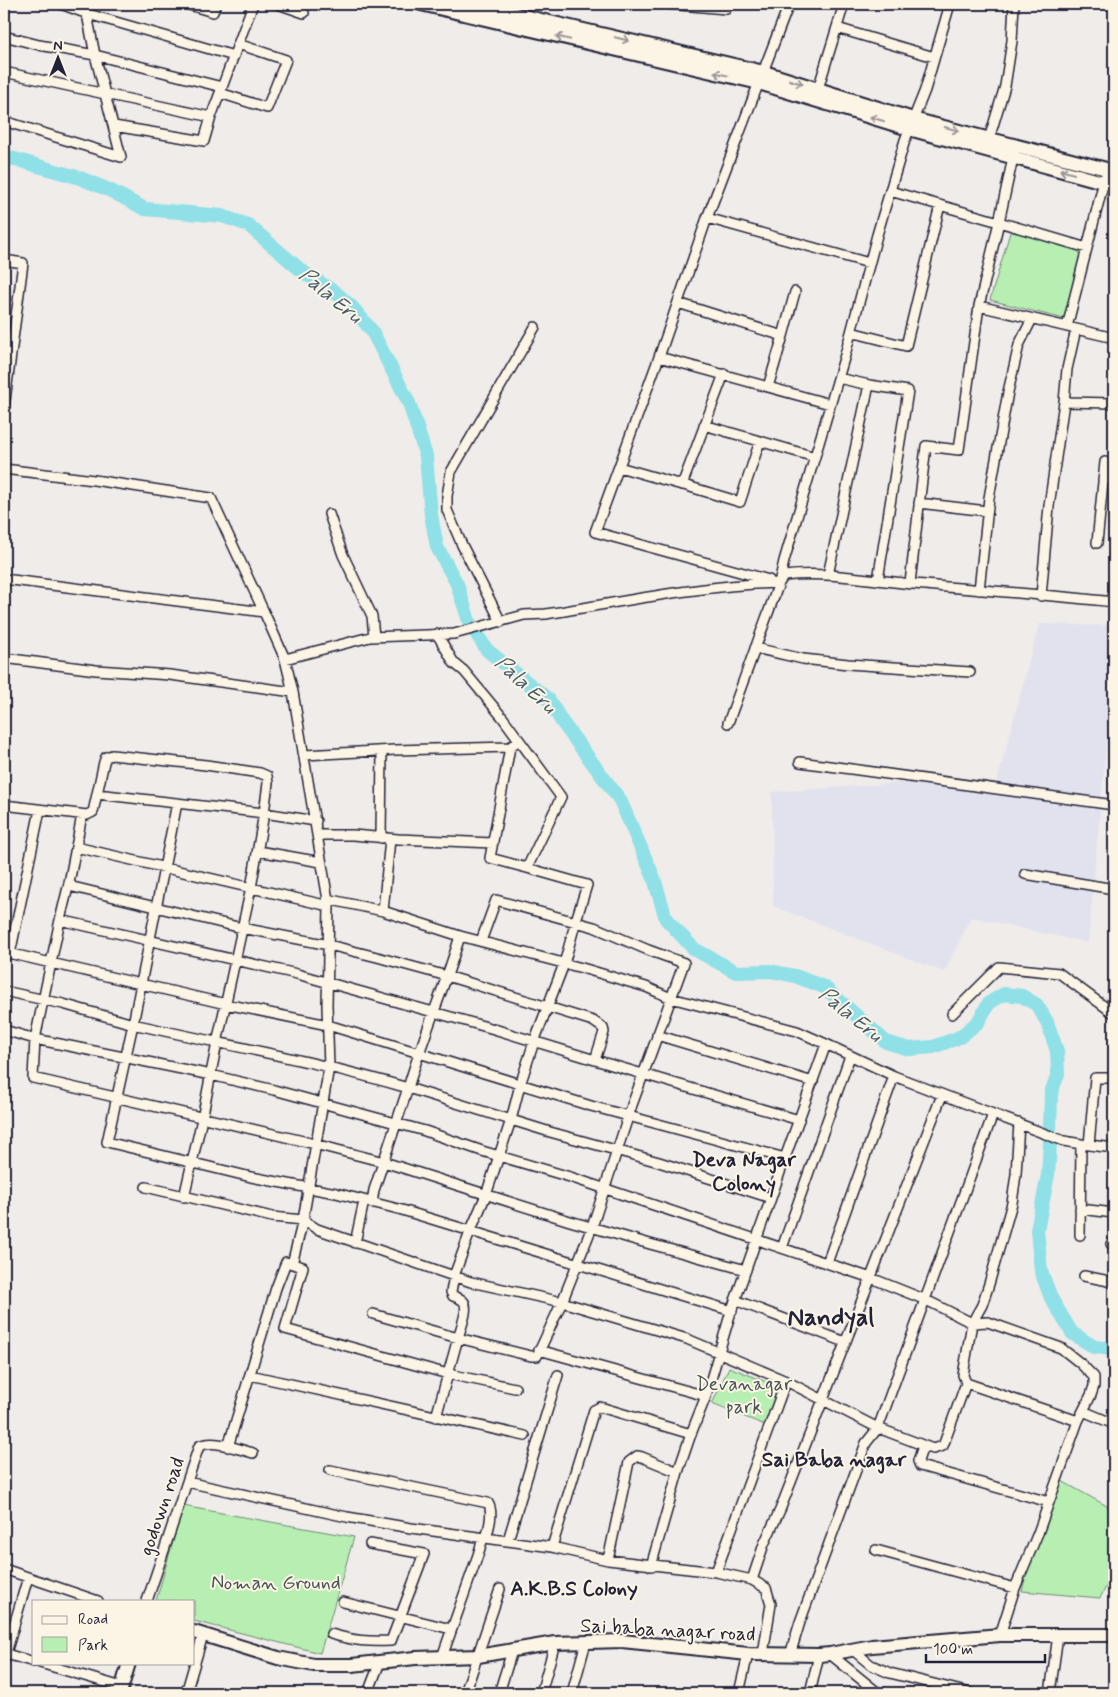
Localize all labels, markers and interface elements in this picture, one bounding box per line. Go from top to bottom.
north arrow [32,32,82,82]
one-way arrow [555,33,571,42]
one-way arrow [613,35,629,44]
text: N [53,37,63,55]
one-way arrow [713,69,729,78]
one-way arrow [788,78,804,88]
one-way arrow [870,114,885,123]
one-way arrow [944,125,960,134]
one-way arrow [1060,167,1076,177]
water label: Pala Eru [293,261,369,331]
water label: Pala Eru [489,649,563,721]
water label: Pala Eru [813,981,889,1050]
district label: Deva Nagar Colony [692,1146,797,1198]
district label: Nandyal [788,1302,874,1335]
park label: Devanagar park [696,1371,793,1421]
district label: Sai Baba nagar [762,1446,907,1474]
street label: godown road [133,1454,192,1559]
park label: Noman Ground [211,1570,341,1597]
district label: A.K.B.S Colony [510,1575,638,1603]
legend [32,1600,195,1664]
text: Road [78,1610,108,1630]
street label: Sai baba nagar road [580,1612,756,1649]
scale bar [926,1632,1044,1664]
text: Park [78,1636,108,1656]
text: 100 m [933,1640,973,1660]

